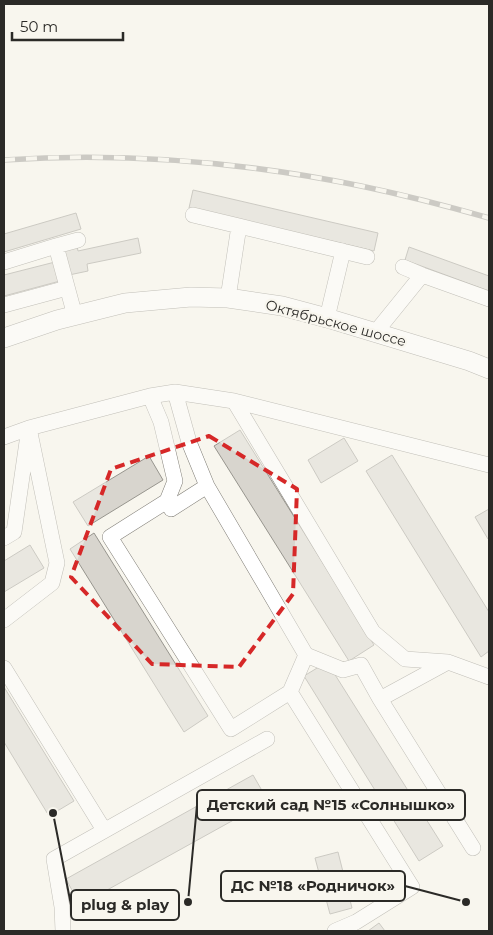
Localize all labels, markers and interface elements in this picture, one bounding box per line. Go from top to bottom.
scale bar [12,10,124,42]
text: 50 m [20,17,58,36]
street label: Октябрьское шоссе [264,296,408,350]
callout: Детский сад №15 «Солнышко» [197,790,465,820]
text: Детский сад №15 «Солнышко» [207,795,455,814]
callout: ДС №18 «Родничок» [221,871,405,901]
text: ДС №18 «Родничок» [231,876,395,895]
callout: plug & play [71,890,179,920]
text: plug & play [81,895,170,914]

